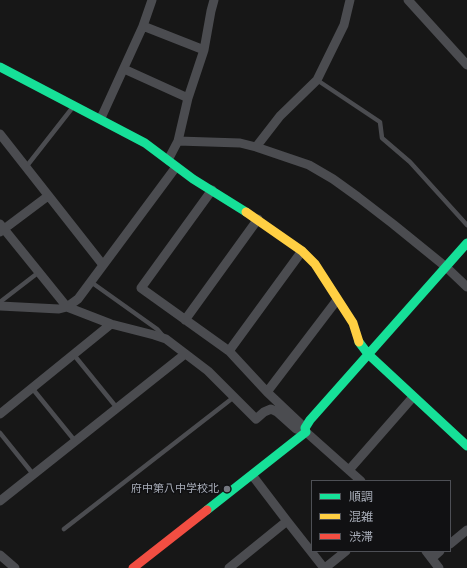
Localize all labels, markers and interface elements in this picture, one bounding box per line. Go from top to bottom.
legend [311,480,451,552]
place label: 府中第八中学校北 [131,482,219,496]
marker: 府中第八中学校北 [222,484,232,494]
text: 順調 [349,488,373,505]
text: 混雑 [349,508,373,525]
text: 渋滞 [349,528,373,545]

